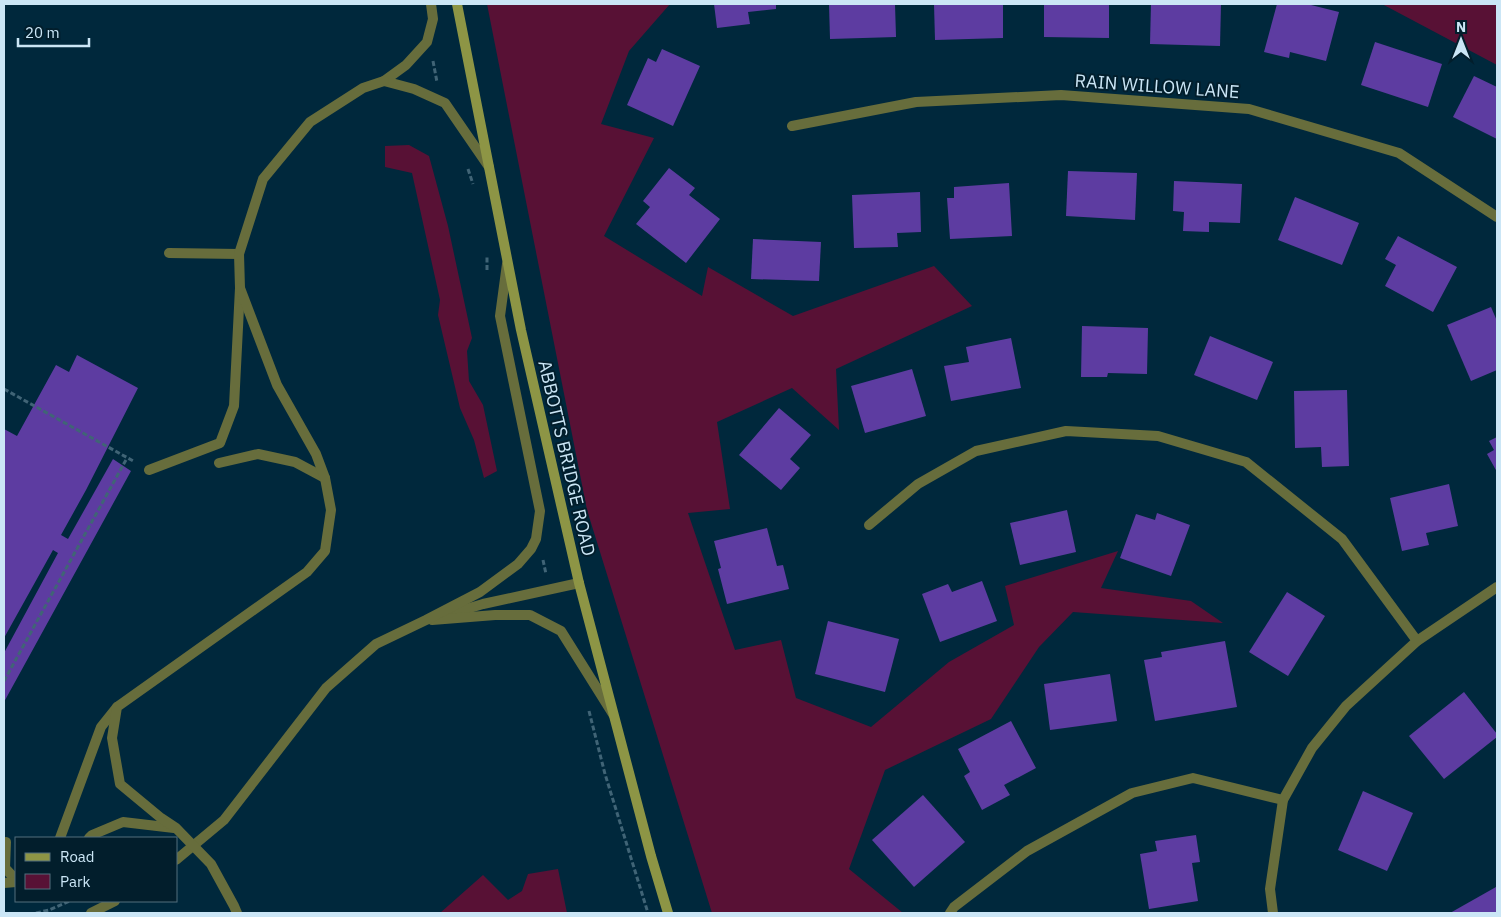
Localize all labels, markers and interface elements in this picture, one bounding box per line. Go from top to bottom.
scale bar [18,15,89,47]
north arrow [1436,15,1486,65]
text: N [1456,18,1466,36]
text: 20 m [25,23,60,42]
street label: RAIN WILLOW LANE [1074,69,1240,103]
street label: ABBOTTS BRIDGE ROAD [533,358,601,558]
legend [15,837,178,902]
text: Road [60,847,95,866]
text: Park [60,872,90,891]

